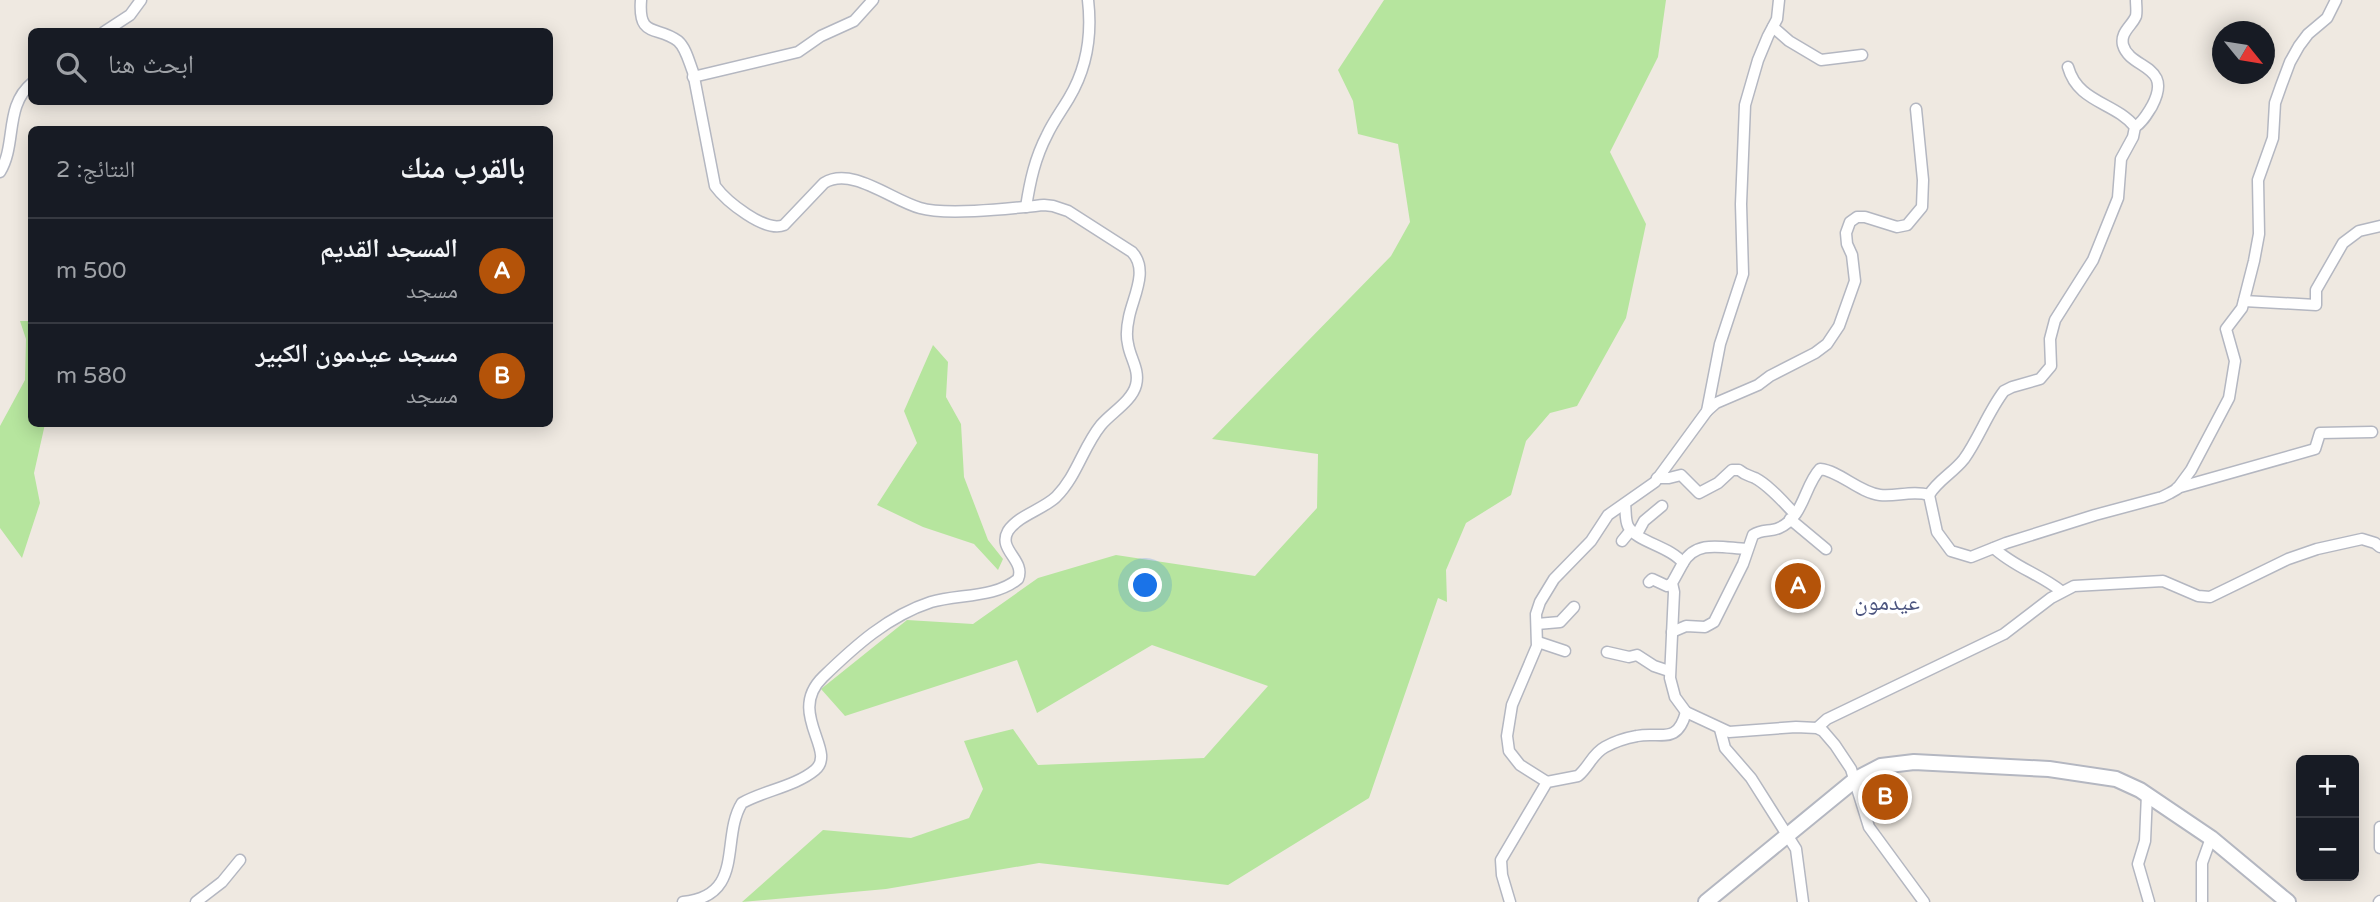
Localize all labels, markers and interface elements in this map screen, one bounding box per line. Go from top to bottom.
north arrow [2212,21,2275,84]
search box [28,28,553,105]
icon: search [52,48,90,86]
text: ابحث هنا [108,49,194,80]
text: بالقرب منك [400,150,525,187]
text: النتائج: 2 [56,156,135,184]
text: المسجد القديم [320,233,458,264]
text: 500 m [56,257,126,285]
text: A [493,257,511,285]
text: مسجد [406,277,458,305]
text: مسجد عيدمون الكبير [256,338,458,369]
text: 580 m [56,362,126,390]
text: B [494,362,510,390]
text: مسجد [406,382,458,410]
pin: A [1775,560,1821,612]
your location [1128,568,1162,602]
district label: عيدمون [1854,589,1920,617]
map controls [2296,755,2359,881]
button: + [2296,755,2359,818]
pin: B [1862,771,1908,823]
button: − [2296,818,2359,881]

